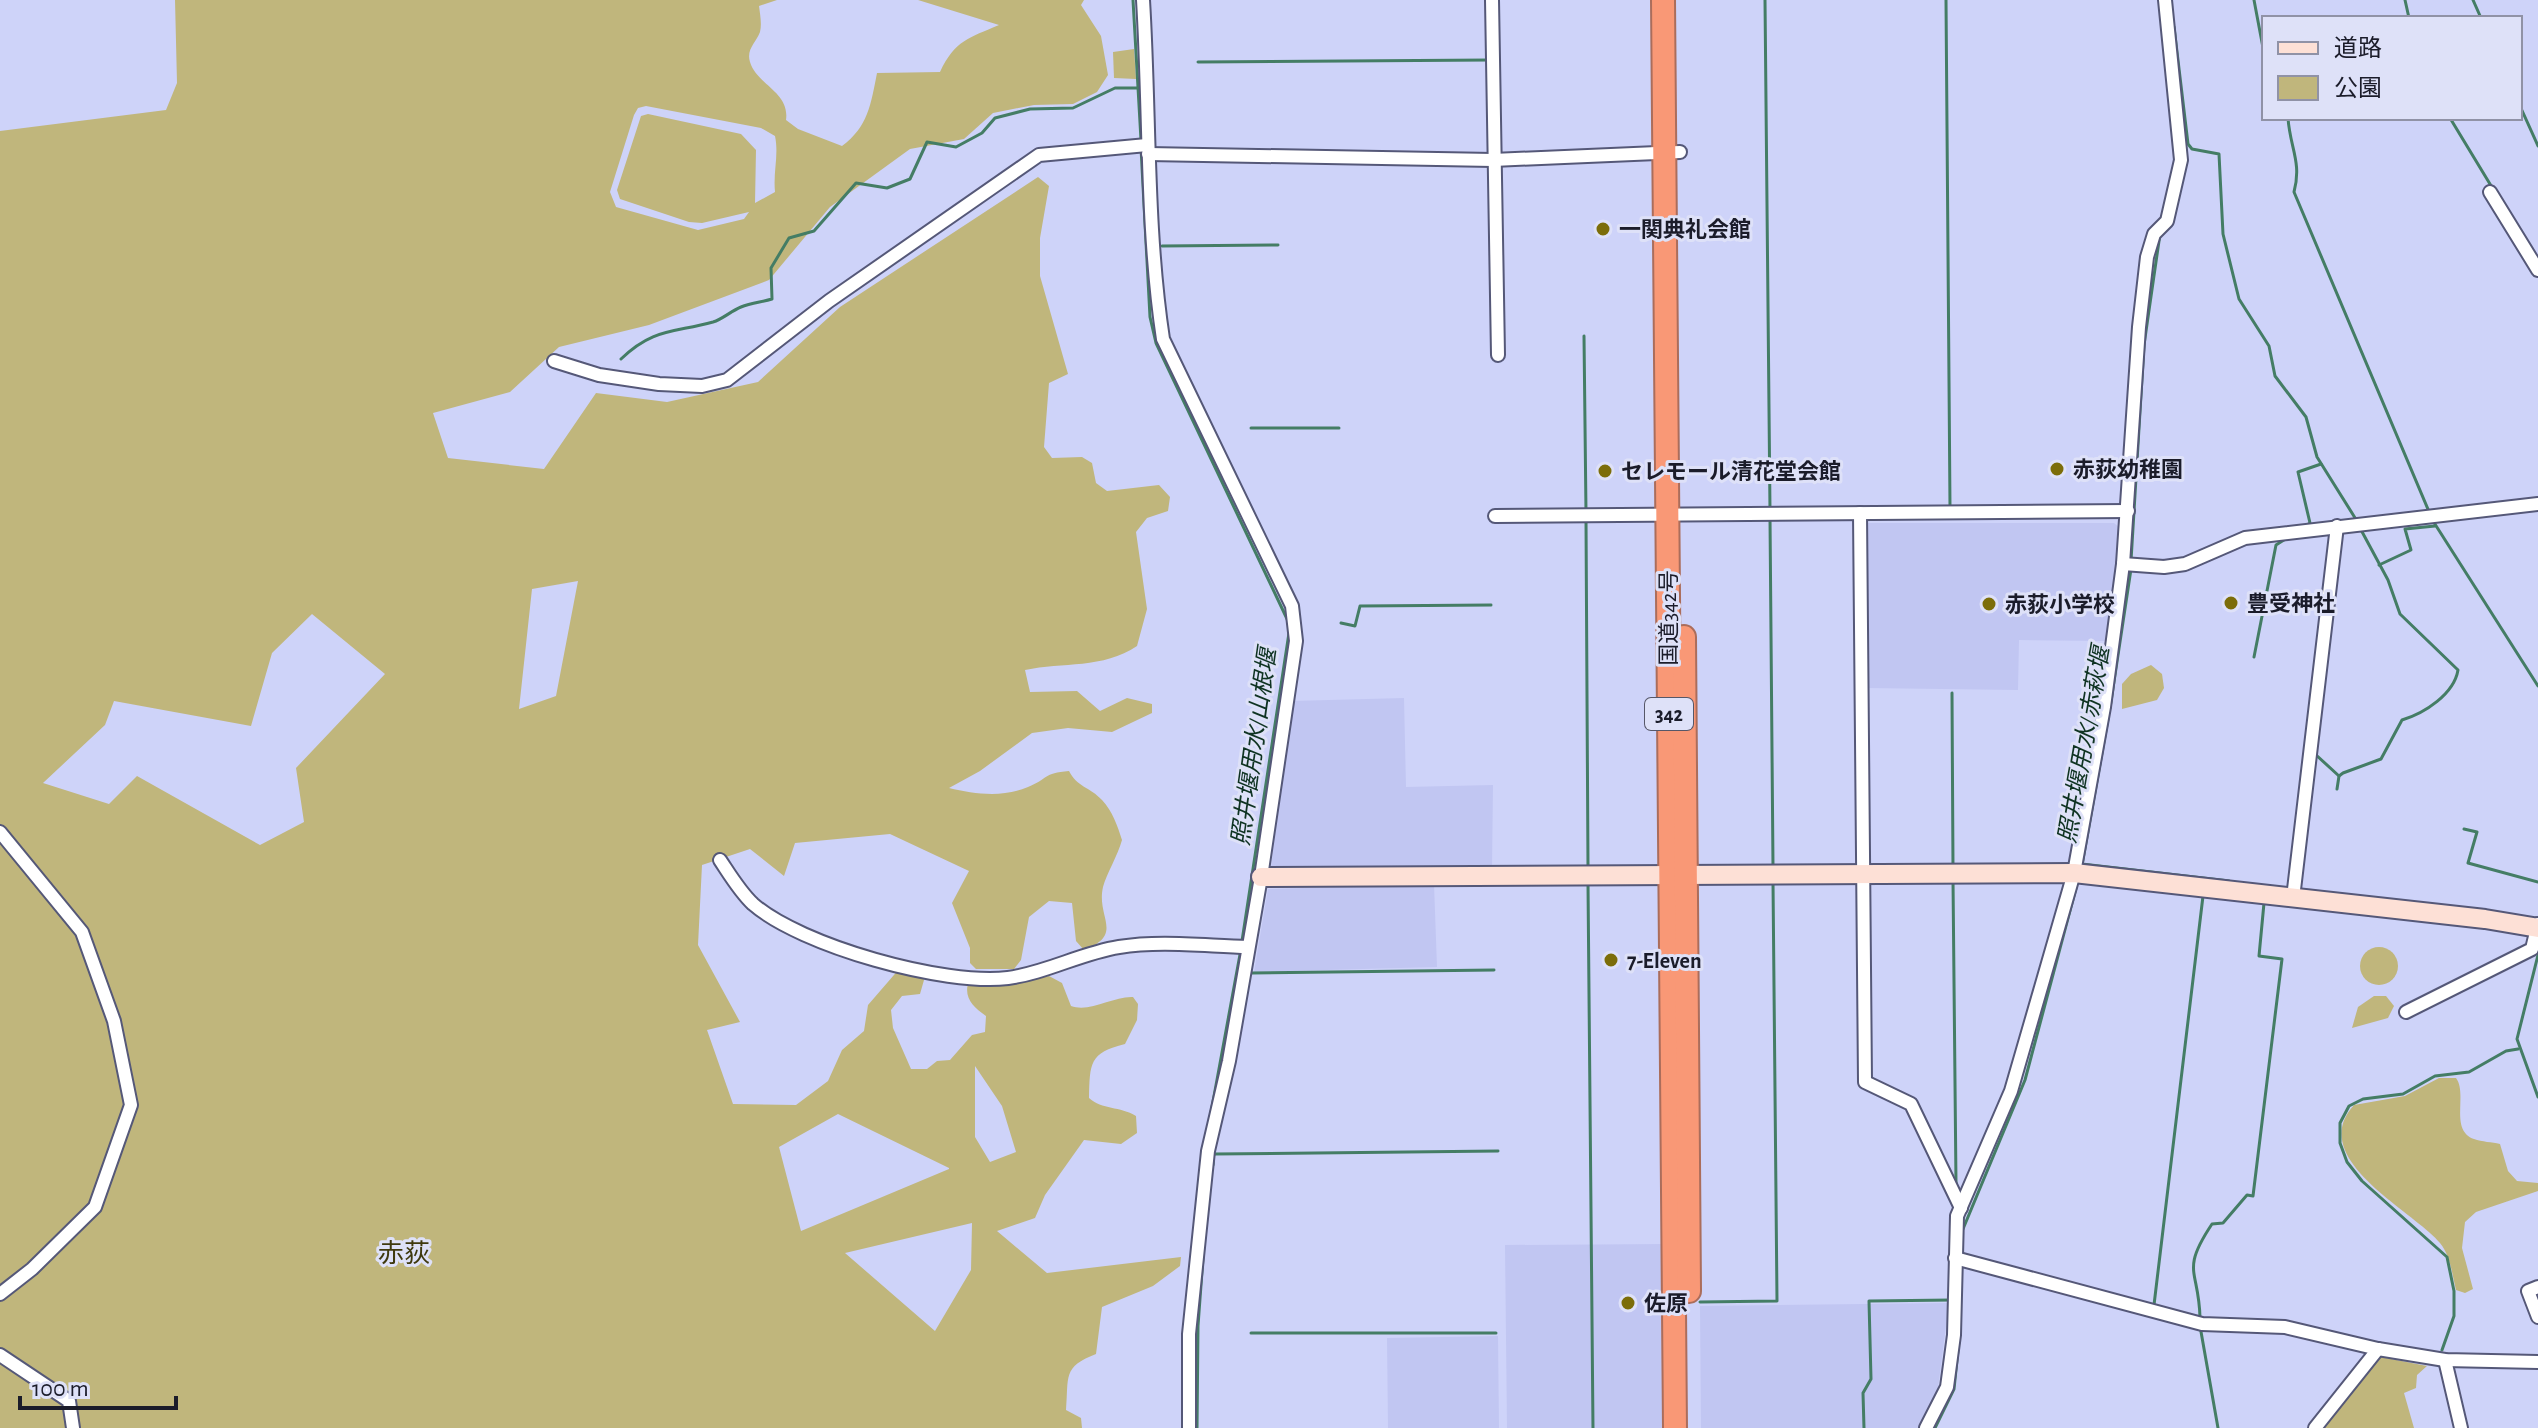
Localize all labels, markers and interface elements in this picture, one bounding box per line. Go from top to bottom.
legend [2262,16,2522,120]
text: 道路 [2334,35,2382,61]
text: 公園 [2334,76,2382,101]
place label: 一関典礼会館 [1619,218,1751,241]
marker: 一関典礼会館 [1594,220,1612,238]
place label: 赤荻幼稚園 [2073,458,2183,481]
place label: セレモール清花堂会館 [1621,460,1841,483]
marker: 赤荻幼稚園 [2048,460,2066,478]
marker: セレモール清花堂会館 [1596,462,1614,480]
street label: 国道342号 [1657,570,1680,666]
place label: 豊受神社 [2247,592,2335,615]
place label: 赤荻小学校 [2005,593,2115,616]
marker: 豊受神社 [2222,594,2240,612]
marker: 赤荻小学校 [1980,595,1998,613]
water label: 照井堰用水/赤萩堰 [2054,641,2115,845]
water label: 照井堰用水/山根堰 [1227,643,1281,847]
road number: 342 [1645,698,1693,730]
place label: 7-Eleven [1627,950,1702,972]
marker: 7-Eleven [1602,951,1620,969]
district label: 赤荻 [378,1240,430,1267]
place label: 佐原 [1644,1292,1688,1315]
marker: 佐原 [1619,1294,1637,1312]
scale bar [20,1360,176,1410]
text: 100 m [32,1377,89,1401]

